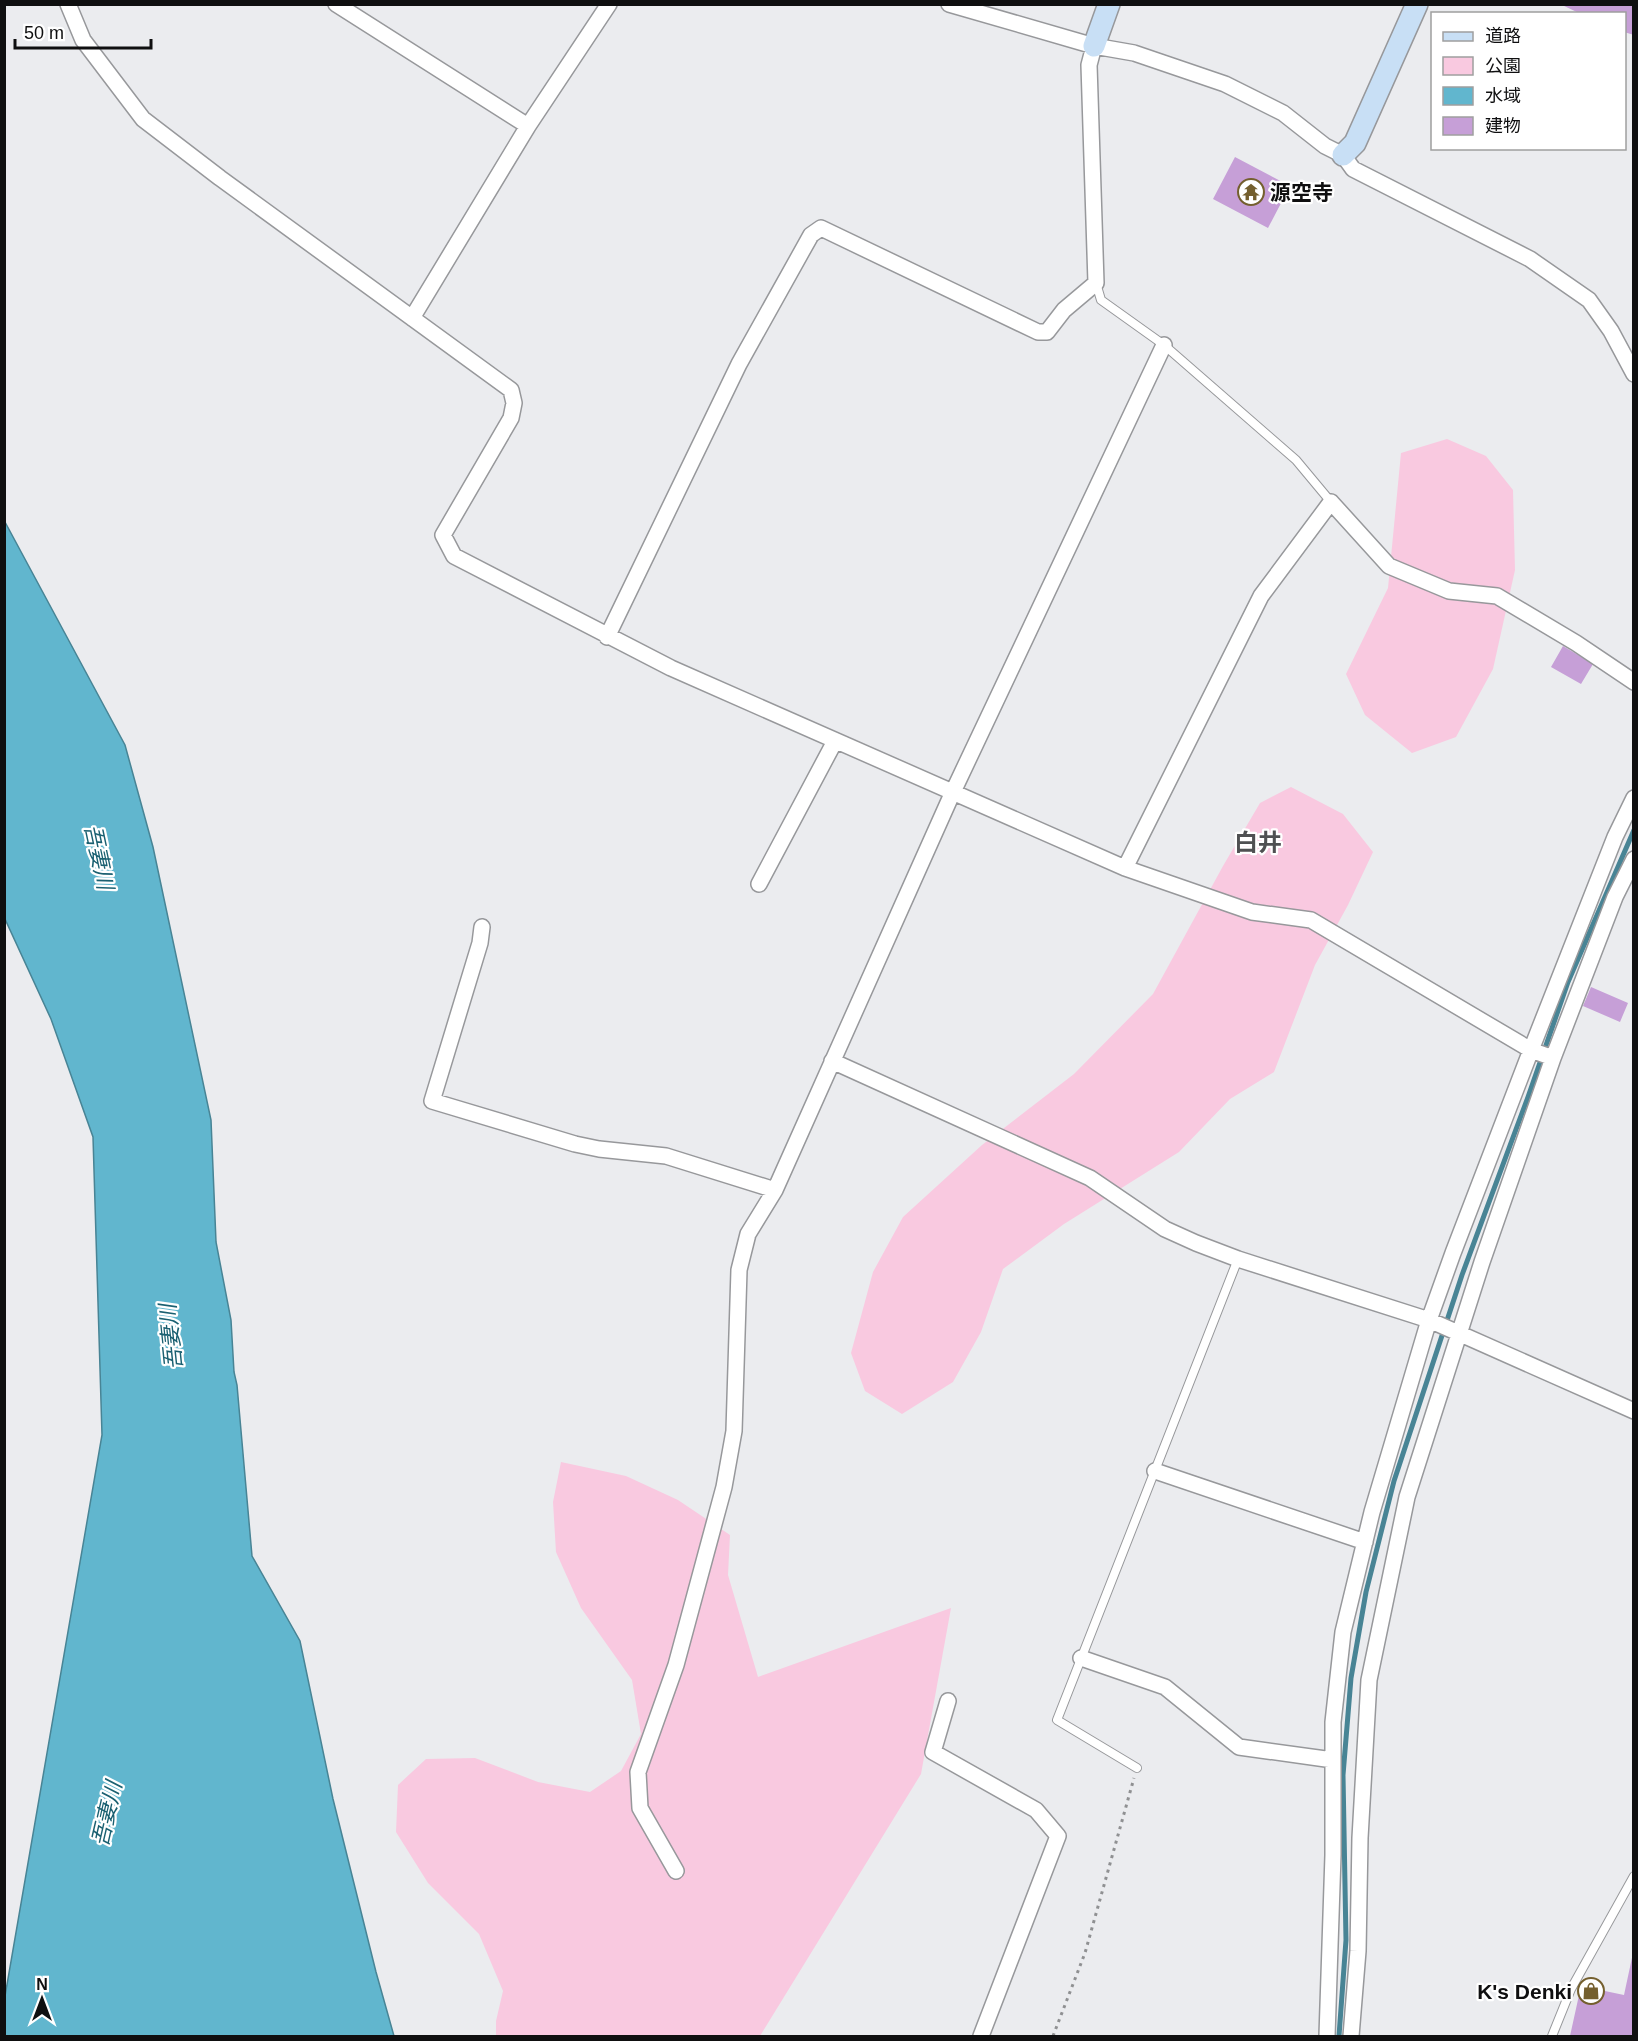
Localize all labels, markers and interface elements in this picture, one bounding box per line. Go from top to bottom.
scale bar [15,12,152,50]
legend [1431,12,1626,150]
text: 50 m [24,23,64,43]
text: 道路 [1485,26,1521,46]
text: 公園 [1485,56,1521,76]
text: 水域 [1485,86,1521,106]
text: 建物 [1485,116,1521,136]
temple icon: 源空寺 [1236,177,1266,207]
place label: 源空寺 [1270,181,1333,204]
water label: 吾妻川 [80,822,119,894]
district label: 白井 [1234,829,1282,856]
water label: 吾妻川 [155,1301,187,1371]
water label: 吾妻川 [87,1777,127,1849]
north arrow [12,1969,72,2029]
text: N [36,1976,48,1993]
shop icon: K's Denki [1576,1976,1606,2006]
place label: K's Denki [1477,1980,1572,2003]

